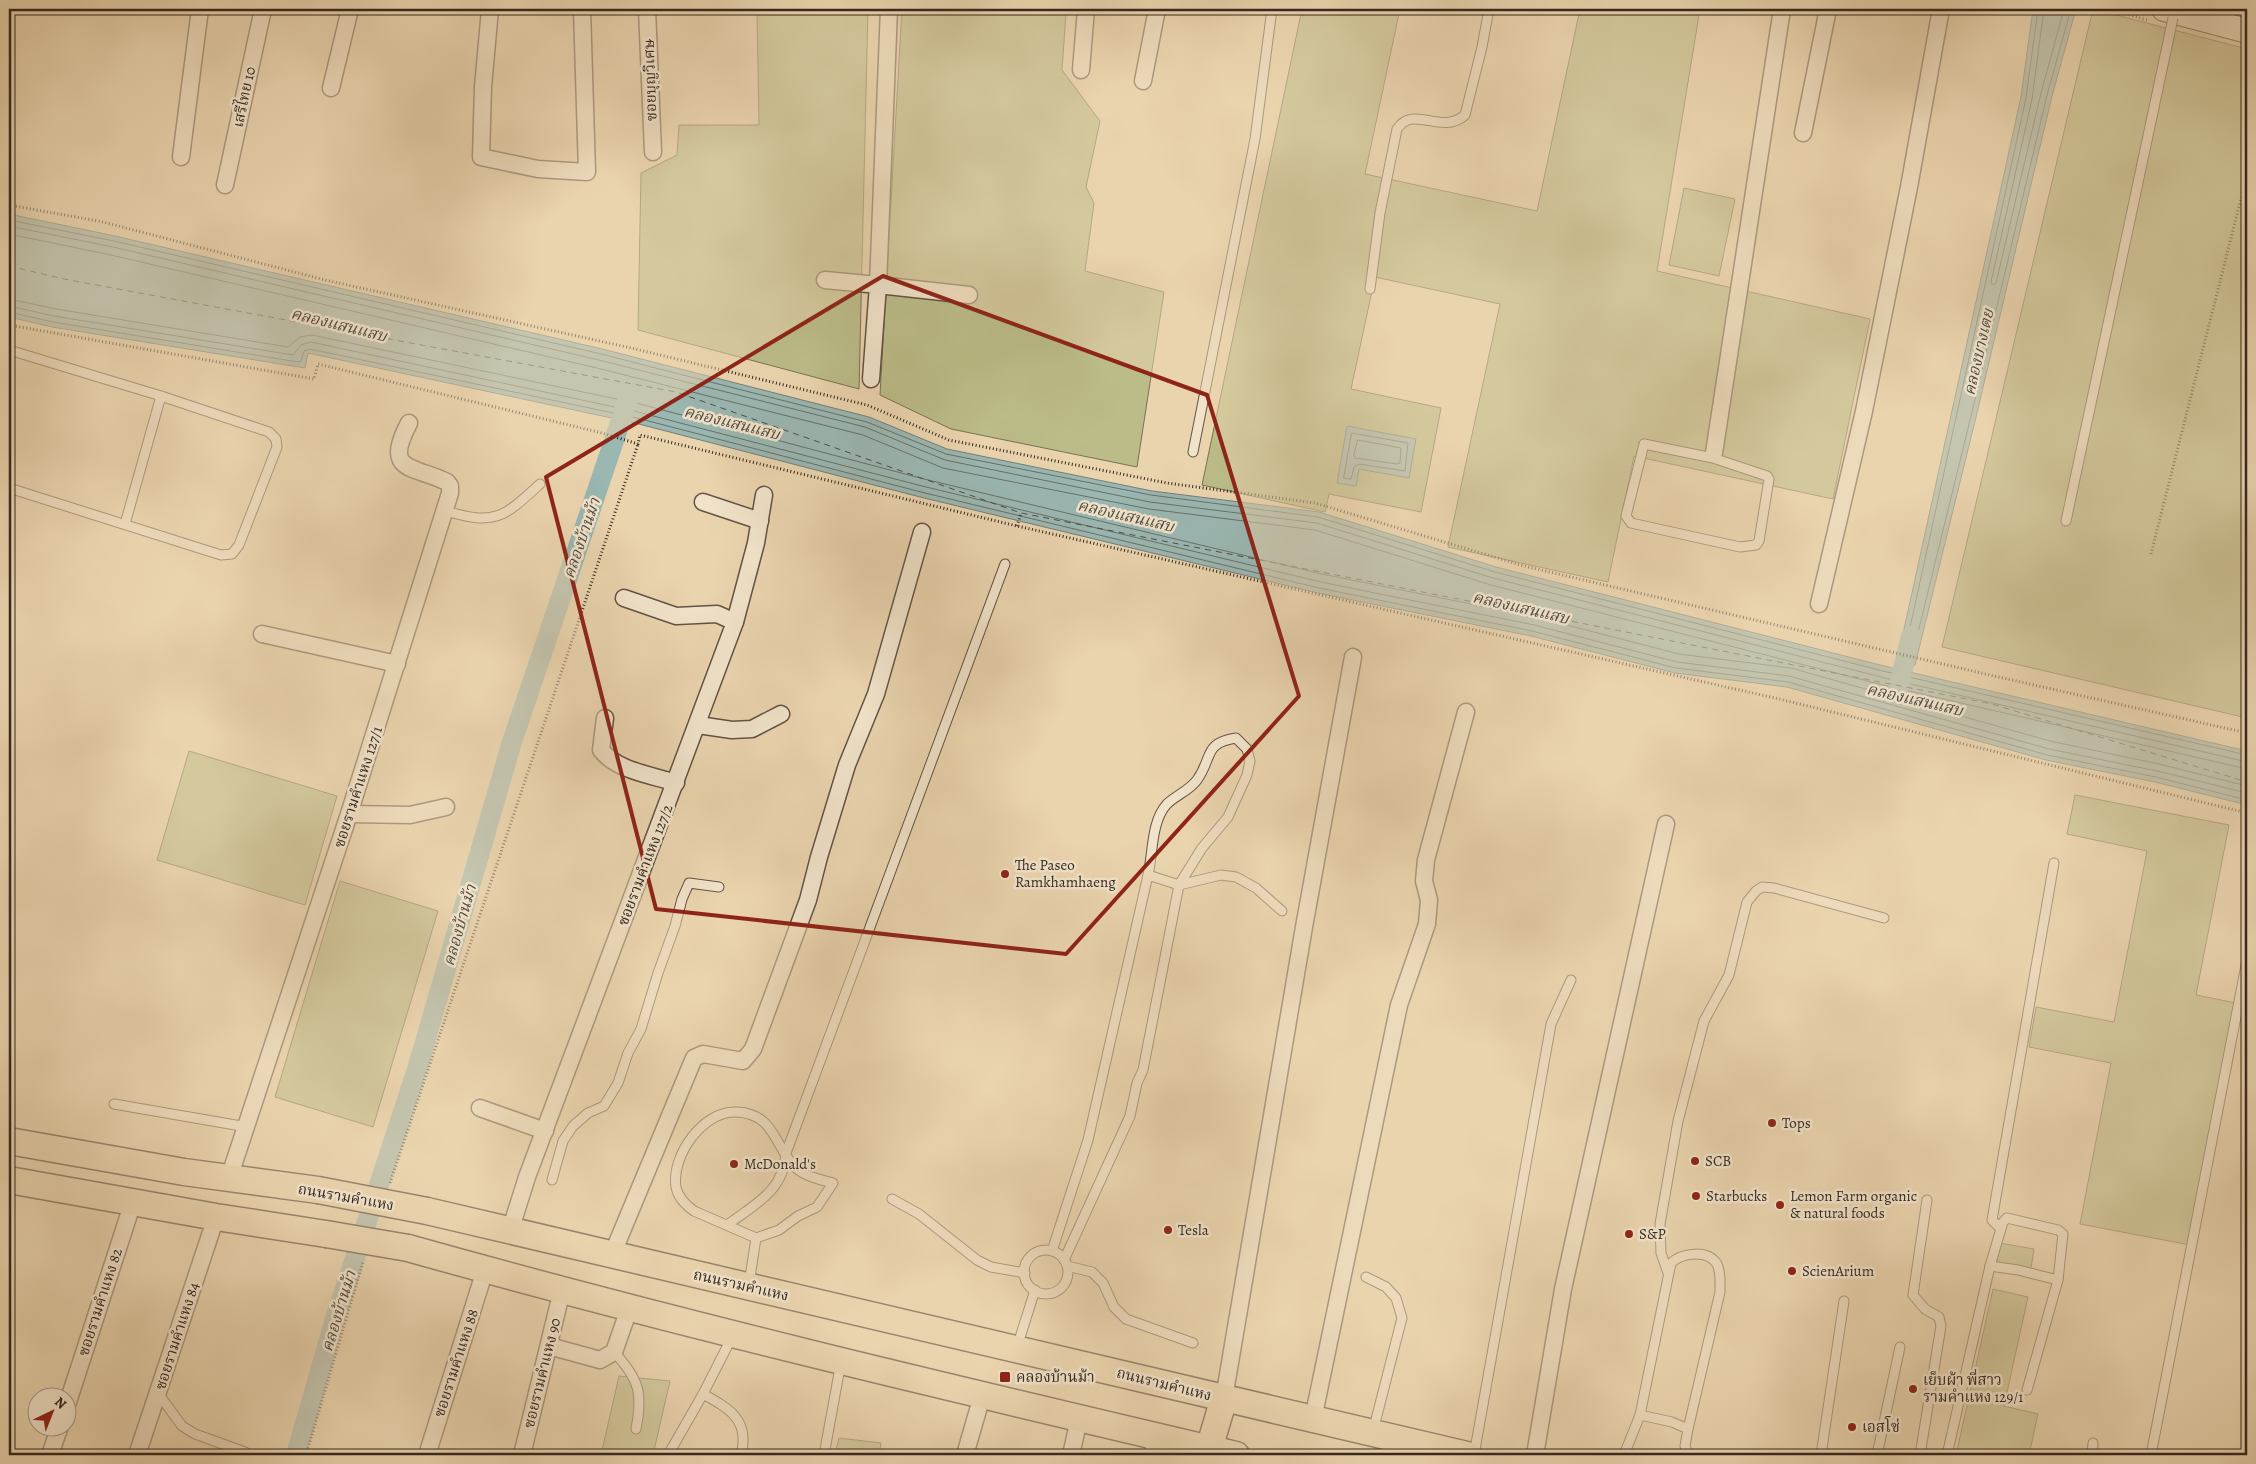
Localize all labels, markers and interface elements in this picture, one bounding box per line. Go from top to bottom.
street label: ซอยบุญวิเศษ [639,38,662,121]
street label: เสรีไทย 10 [227,65,260,129]
water label: คลองแสนแสบ [289,302,390,348]
water label: คลองบางเตย [1958,305,2000,398]
water label: คลองแสนแสบ [682,400,783,446]
water label: คลองบ้านม้า [558,494,606,582]
water label: คลองแสนแสบ [1076,494,1177,538]
water label: คลองแสนแสบ [1471,586,1572,630]
water label: คลองแสนแสบ [1865,678,1966,722]
street label: ซอยรามคำแหง 127/1 [329,724,387,850]
street label: ซอยรามคำแหง 127/2 [613,801,677,929]
place label: The Paseo Ramkhamhaeng [1015,855,1116,892]
marker: The Paseo Ramkhamhaeng [999,868,1011,880]
water label: คลองบ้านม้า [438,881,482,969]
place label: Tops [1782,1113,1811,1133]
marker: Tops [1766,1117,1778,1129]
place label: SCB [1705,1151,1731,1171]
place label: McDonald's [744,1154,816,1174]
marker: SCB [1689,1155,1701,1167]
marker: McDonald's [728,1158,740,1170]
street label: ถนนรามคำแหง [296,1179,396,1215]
place label: Starbucks [1706,1186,1767,1206]
place label: Lemon Farm organic & natural foods [1790,1186,1917,1223]
marker: Starbucks [1690,1190,1702,1202]
marker: Lemon Farm organic & natural foods [1774,1199,1786,1211]
place label: Tesla [1178,1220,1209,1240]
marker: Tesla [1162,1224,1174,1236]
place label: S&P [1639,1224,1666,1244]
marker: S&P [1623,1228,1635,1240]
street label: ซอยรามคำแหง 82 [73,1245,127,1359]
place label: ScienArium [1802,1261,1875,1281]
street label: ถนนรามคำแหง [691,1264,791,1306]
marker: ScienArium [1786,1265,1798,1277]
water label: คลองบ้านม้า [316,1267,362,1355]
street label: ซอยรามคำแหง 84 [150,1279,204,1392]
street label: ซอยรามคำแหง 88 [429,1306,483,1420]
street label: ซอยรามคำแหง 90 [519,1316,565,1430]
street label: ถนนรามคำแหง [1114,1363,1214,1405]
place label: คลองบ้านม้า [1016,1367,1095,1387]
place label: เย็บผ้า พี่สาว รามคำแหง 129/1 [1923,1369,2023,1407]
marker: คลองบ้านม้า [998,1370,1012,1384]
marker: เย็บผ้า พี่สาว รามคำแหง 129/1 [1907,1383,1919,1395]
north arrow [28,1386,78,1436]
text: N [50,1392,71,1413]
place label: เอสโซ่ [1862,1416,1900,1437]
marker: เอสโซ่ [1846,1421,1858,1433]

